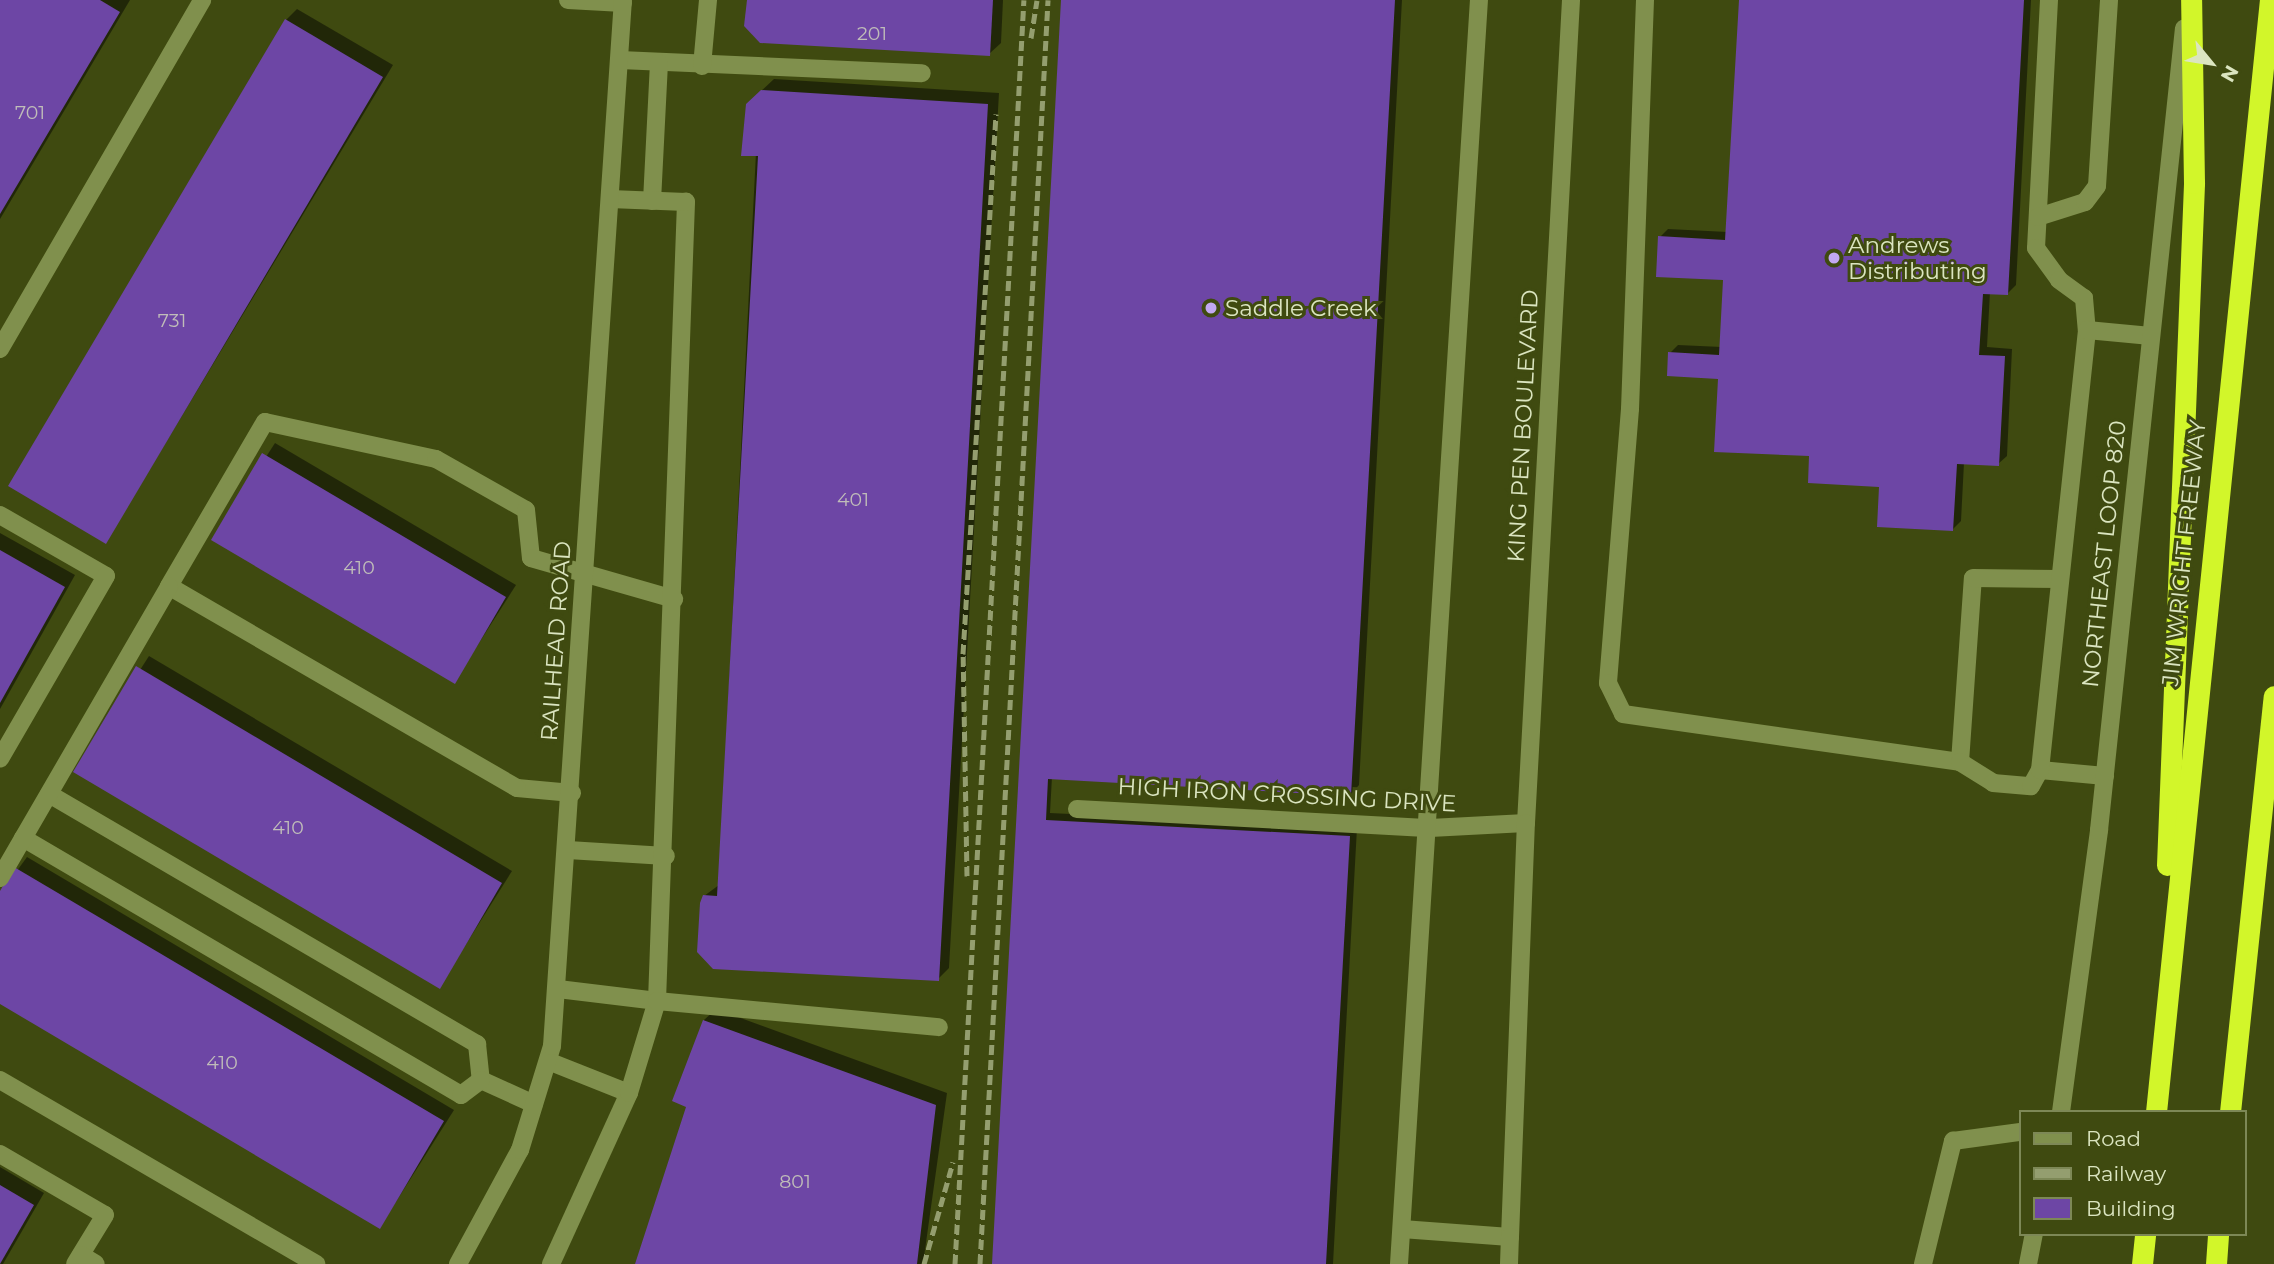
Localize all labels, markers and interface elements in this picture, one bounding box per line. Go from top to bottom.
house number: 201 [857,23,887,45]
north arrow [2176,28,2246,98]
text: N [2216,61,2243,86]
house number: 701 [15,102,45,124]
place label: Andrews Distributing [1848,231,1987,285]
marker: Andrews Distributing [1826,250,1842,266]
street label: KING PEN BOULEVARD [1502,289,1544,563]
place label: Saddle Creek [1225,294,1377,322]
marker: Saddle Creek [1203,300,1219,316]
house number: 731 [158,310,186,332]
street label: NORTHEAST LOOP 820 [2076,419,2132,689]
street label: JIM WRIGHT FREEWAY [2156,419,2212,687]
house number: 401 [837,489,869,511]
street label: RAILHEAD ROAD [535,540,577,742]
house number: 410 [343,557,375,579]
street label: HIGH IRON CROSSING DRIVE [1117,772,1457,818]
house number: 410 [272,817,304,839]
house number: 410 [206,1052,238,1074]
legend [2018,1110,2246,1236]
text: Road [2086,1126,2141,1151]
text: Railway [2086,1161,2166,1186]
house number: 801 [779,1171,811,1193]
text: Building [2086,1196,2176,1221]

